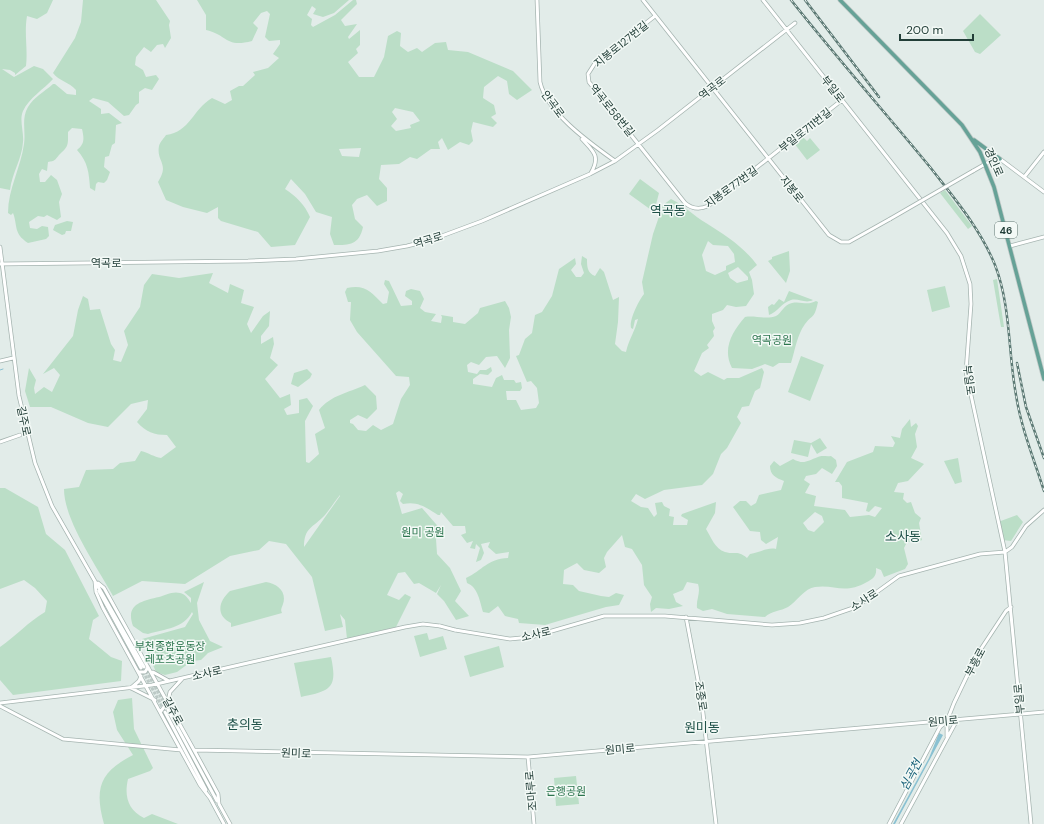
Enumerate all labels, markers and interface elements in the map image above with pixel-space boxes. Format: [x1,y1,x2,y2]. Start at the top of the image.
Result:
scale bar [900,16,973,42]
street label: 지봉로127번길 [591,18,651,70]
text: 200 m [906,22,943,38]
street label: 역곡로 [696,73,728,103]
street label: 부일로 [818,73,848,105]
street label: 역곡로58번길 [586,81,638,139]
street label: 안곡로 [538,88,568,120]
street label: 부일로711번길 [776,105,834,155]
street label: 경인로 [981,145,1007,179]
street label: 지봉로77번길 [702,163,760,211]
street label: 지봉로 [777,173,807,205]
district label: 역곡동 [650,202,686,219]
road number: 46 [995,222,1017,238]
street label: 역곡로 [411,229,445,251]
street label: 역곡로 [91,256,121,270]
park label: 역곡공원 [752,333,792,347]
street label: 부일로 [960,364,978,396]
street label: 길주로 [14,405,34,437]
park label: 원미 공원 [401,525,445,539]
district label: 소사동 [885,528,921,545]
street label: 소사로 [847,586,881,614]
street label: 소사로 [520,624,552,644]
park label: 부천종합운동장 레포츠공원 [135,639,205,666]
street label: 부흥로 [962,645,988,679]
street label: 소사로 [191,663,223,683]
street label: 조종로 [692,680,710,712]
street label: 부일로 [1011,683,1027,715]
street label: 길주로 [160,694,186,728]
street label: 원미로 [927,713,959,729]
district label: 춘의동 [227,716,263,733]
district label: 원미동 [684,719,720,736]
street label: 원미로 [604,741,636,757]
street label: 원미로 [281,745,311,761]
water label: 심곡천 [896,755,927,793]
street label: 조마루로 [522,770,540,812]
park label: 은행공원 [546,784,586,798]

